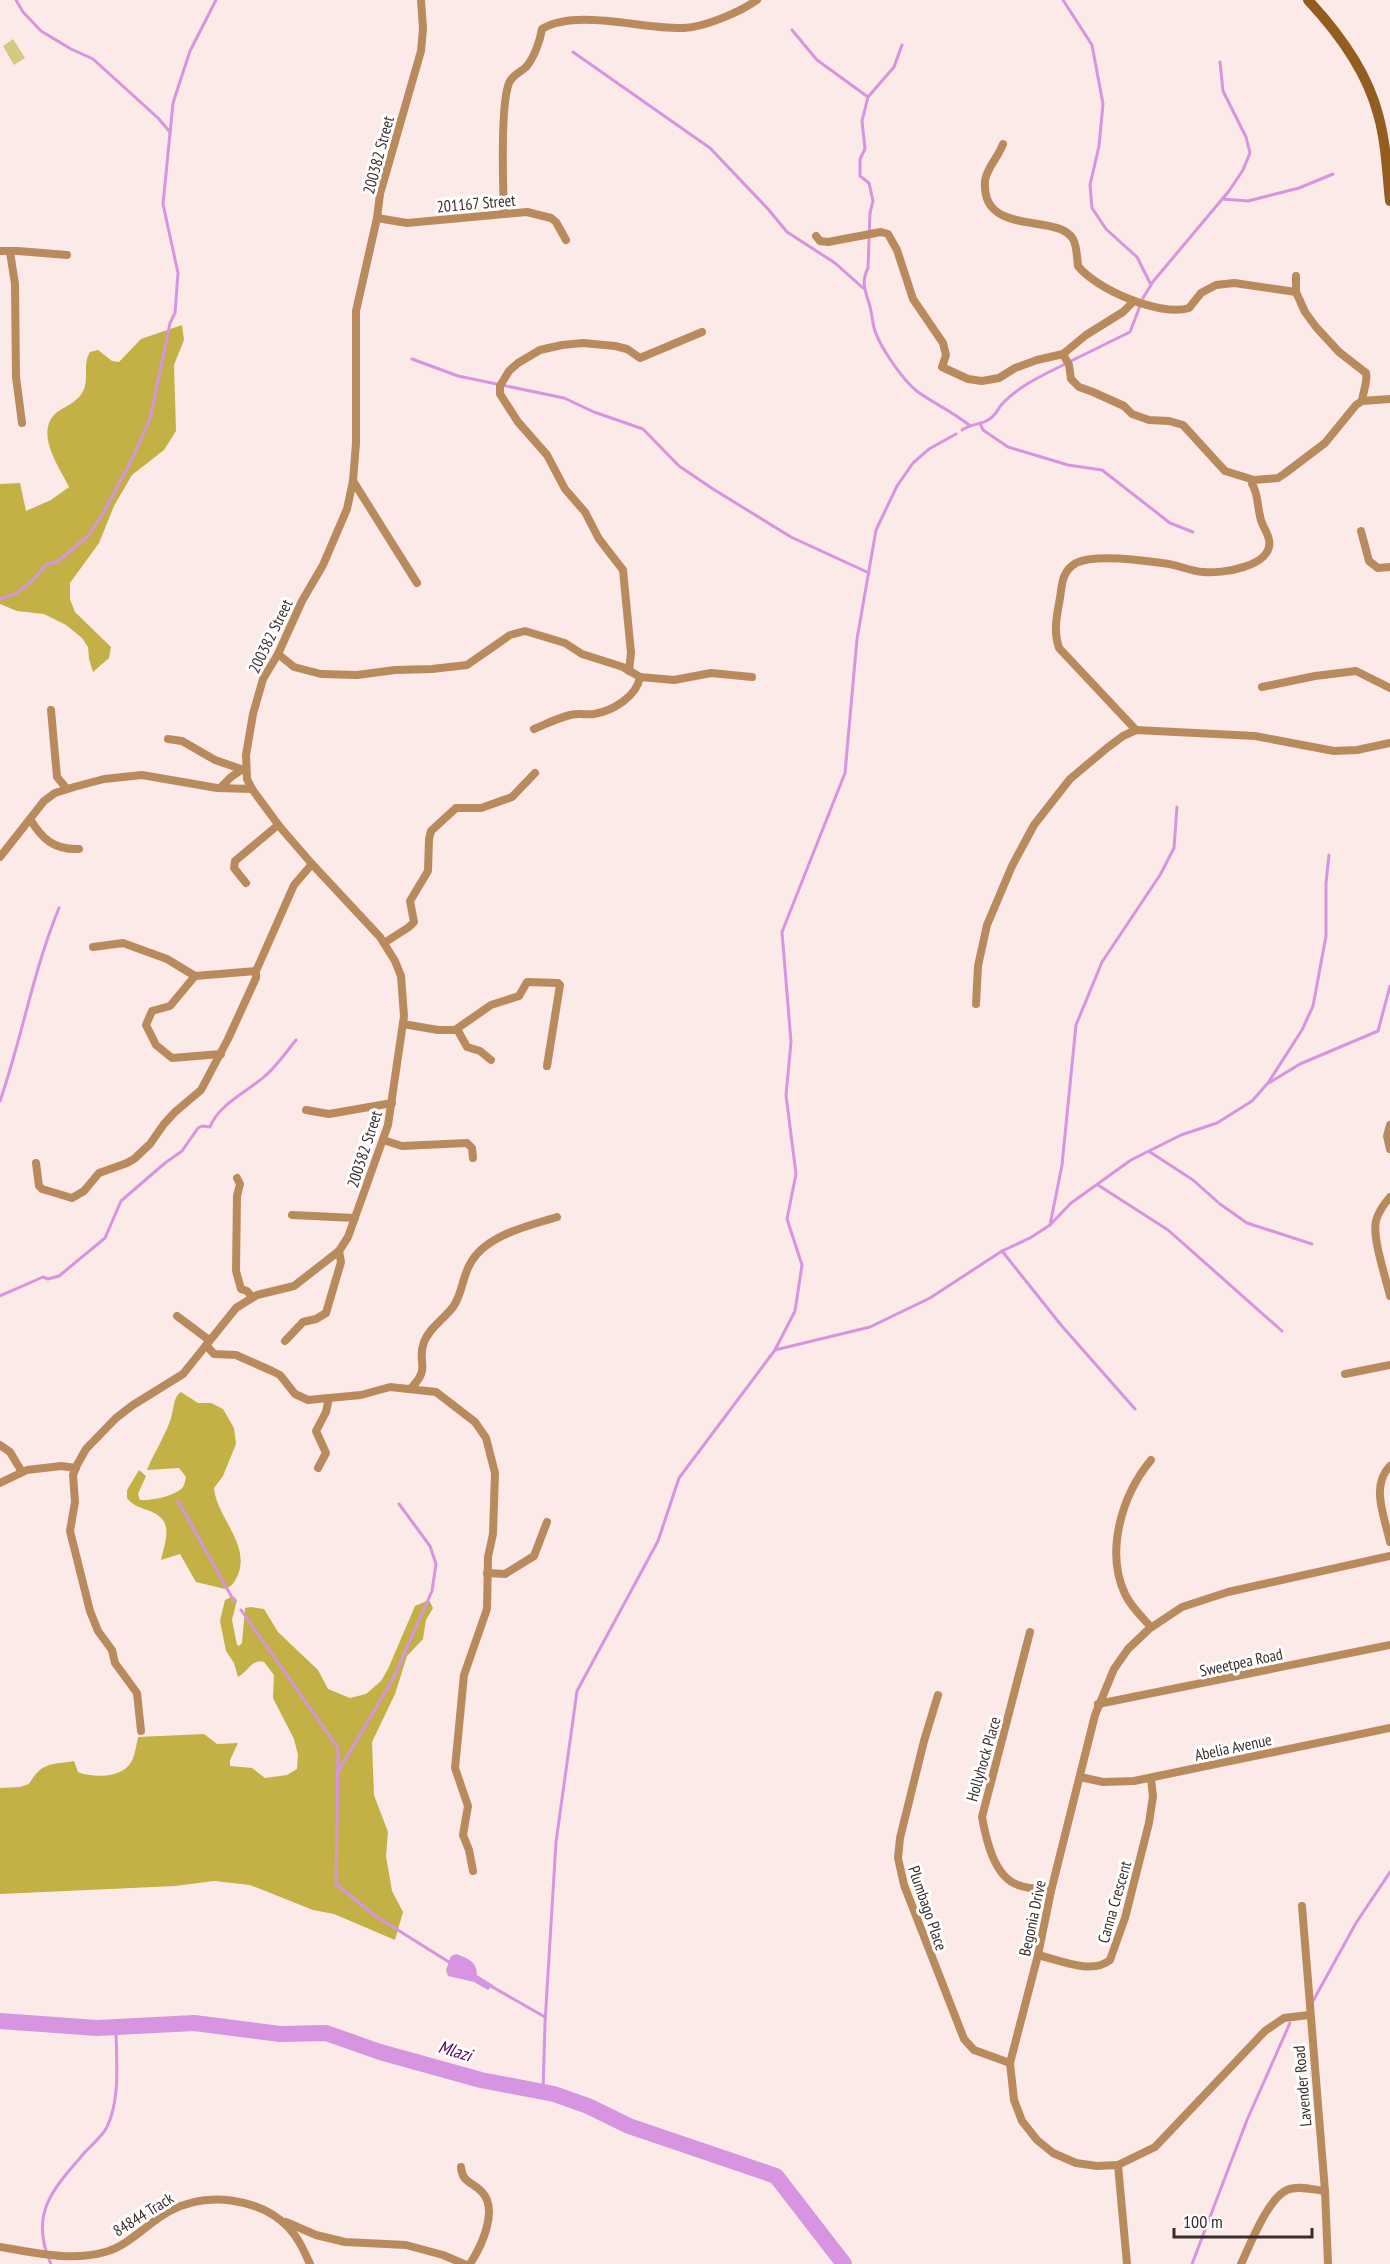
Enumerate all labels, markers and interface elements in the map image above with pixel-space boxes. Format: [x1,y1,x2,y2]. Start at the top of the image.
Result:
street label: 200382 Street [358,113,398,196]
street label: 201167 Street [436,190,517,216]
street label: 200382 Street [244,595,297,676]
street label: 200382 Street [342,1107,386,1190]
street label: Sweetpea Road [1198,1643,1284,1681]
street label: Hollyhock Place [961,1714,1005,1804]
street label: Abelia Avenue [1193,1729,1273,1765]
street label: Canna Crescent [1093,1858,1135,1945]
street label: Plumbago Place [904,1863,952,1953]
street label: Begonia Drive [1014,1878,1050,1958]
water label: Mlazi [436,2035,476,2067]
street label: Lavender Road [1288,2045,1316,2127]
street label: 84844 Track [109,2187,178,2240]
scale bar [1174,2201,1312,2239]
text: 100 m [1183,2210,1223,2233]

